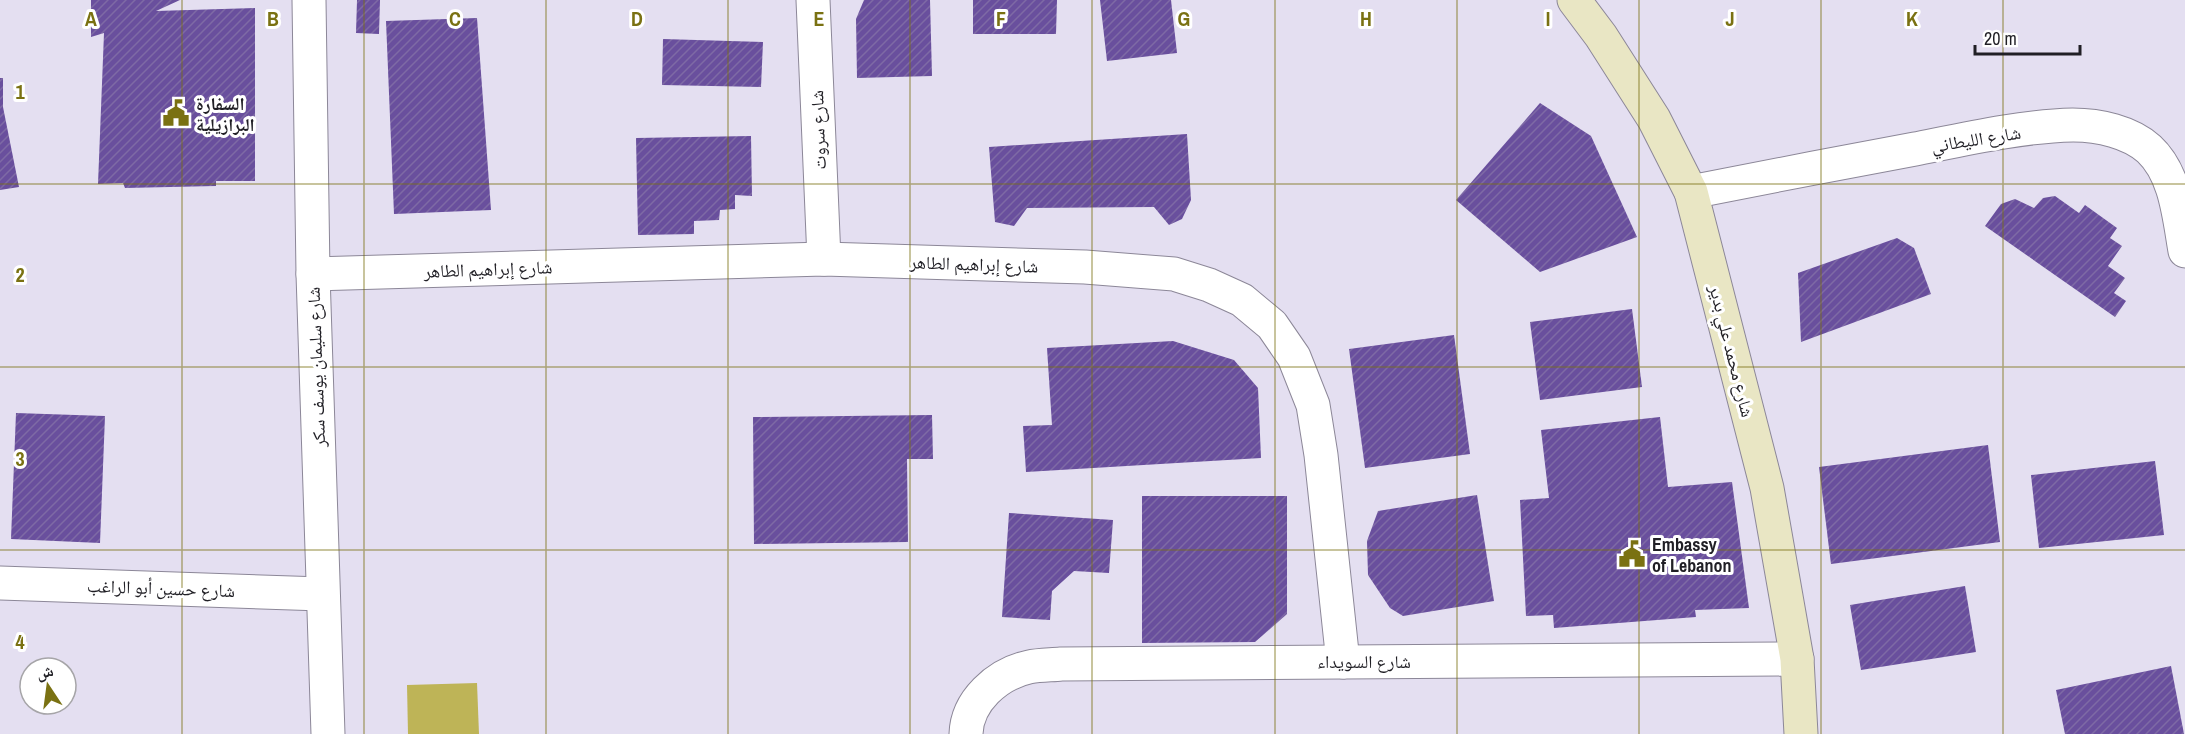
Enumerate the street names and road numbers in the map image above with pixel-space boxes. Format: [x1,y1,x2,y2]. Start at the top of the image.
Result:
street label: شارع سروت [804,90,832,170]
street label: شارع الليطاني [1929,120,2023,161]
street label: شارع إبراهيم الطاهر [908,249,1039,279]
street label: شارع إبراهيم الطاهر [422,254,553,284]
street label: شارع محمد علي بدير [1701,281,1761,420]
street label: شارع سليمان يوسف سكر [301,286,331,449]
street label: شارع حسين أبو الراغب [87,573,235,603]
street label: شارع السويداء [1317,649,1411,674]

